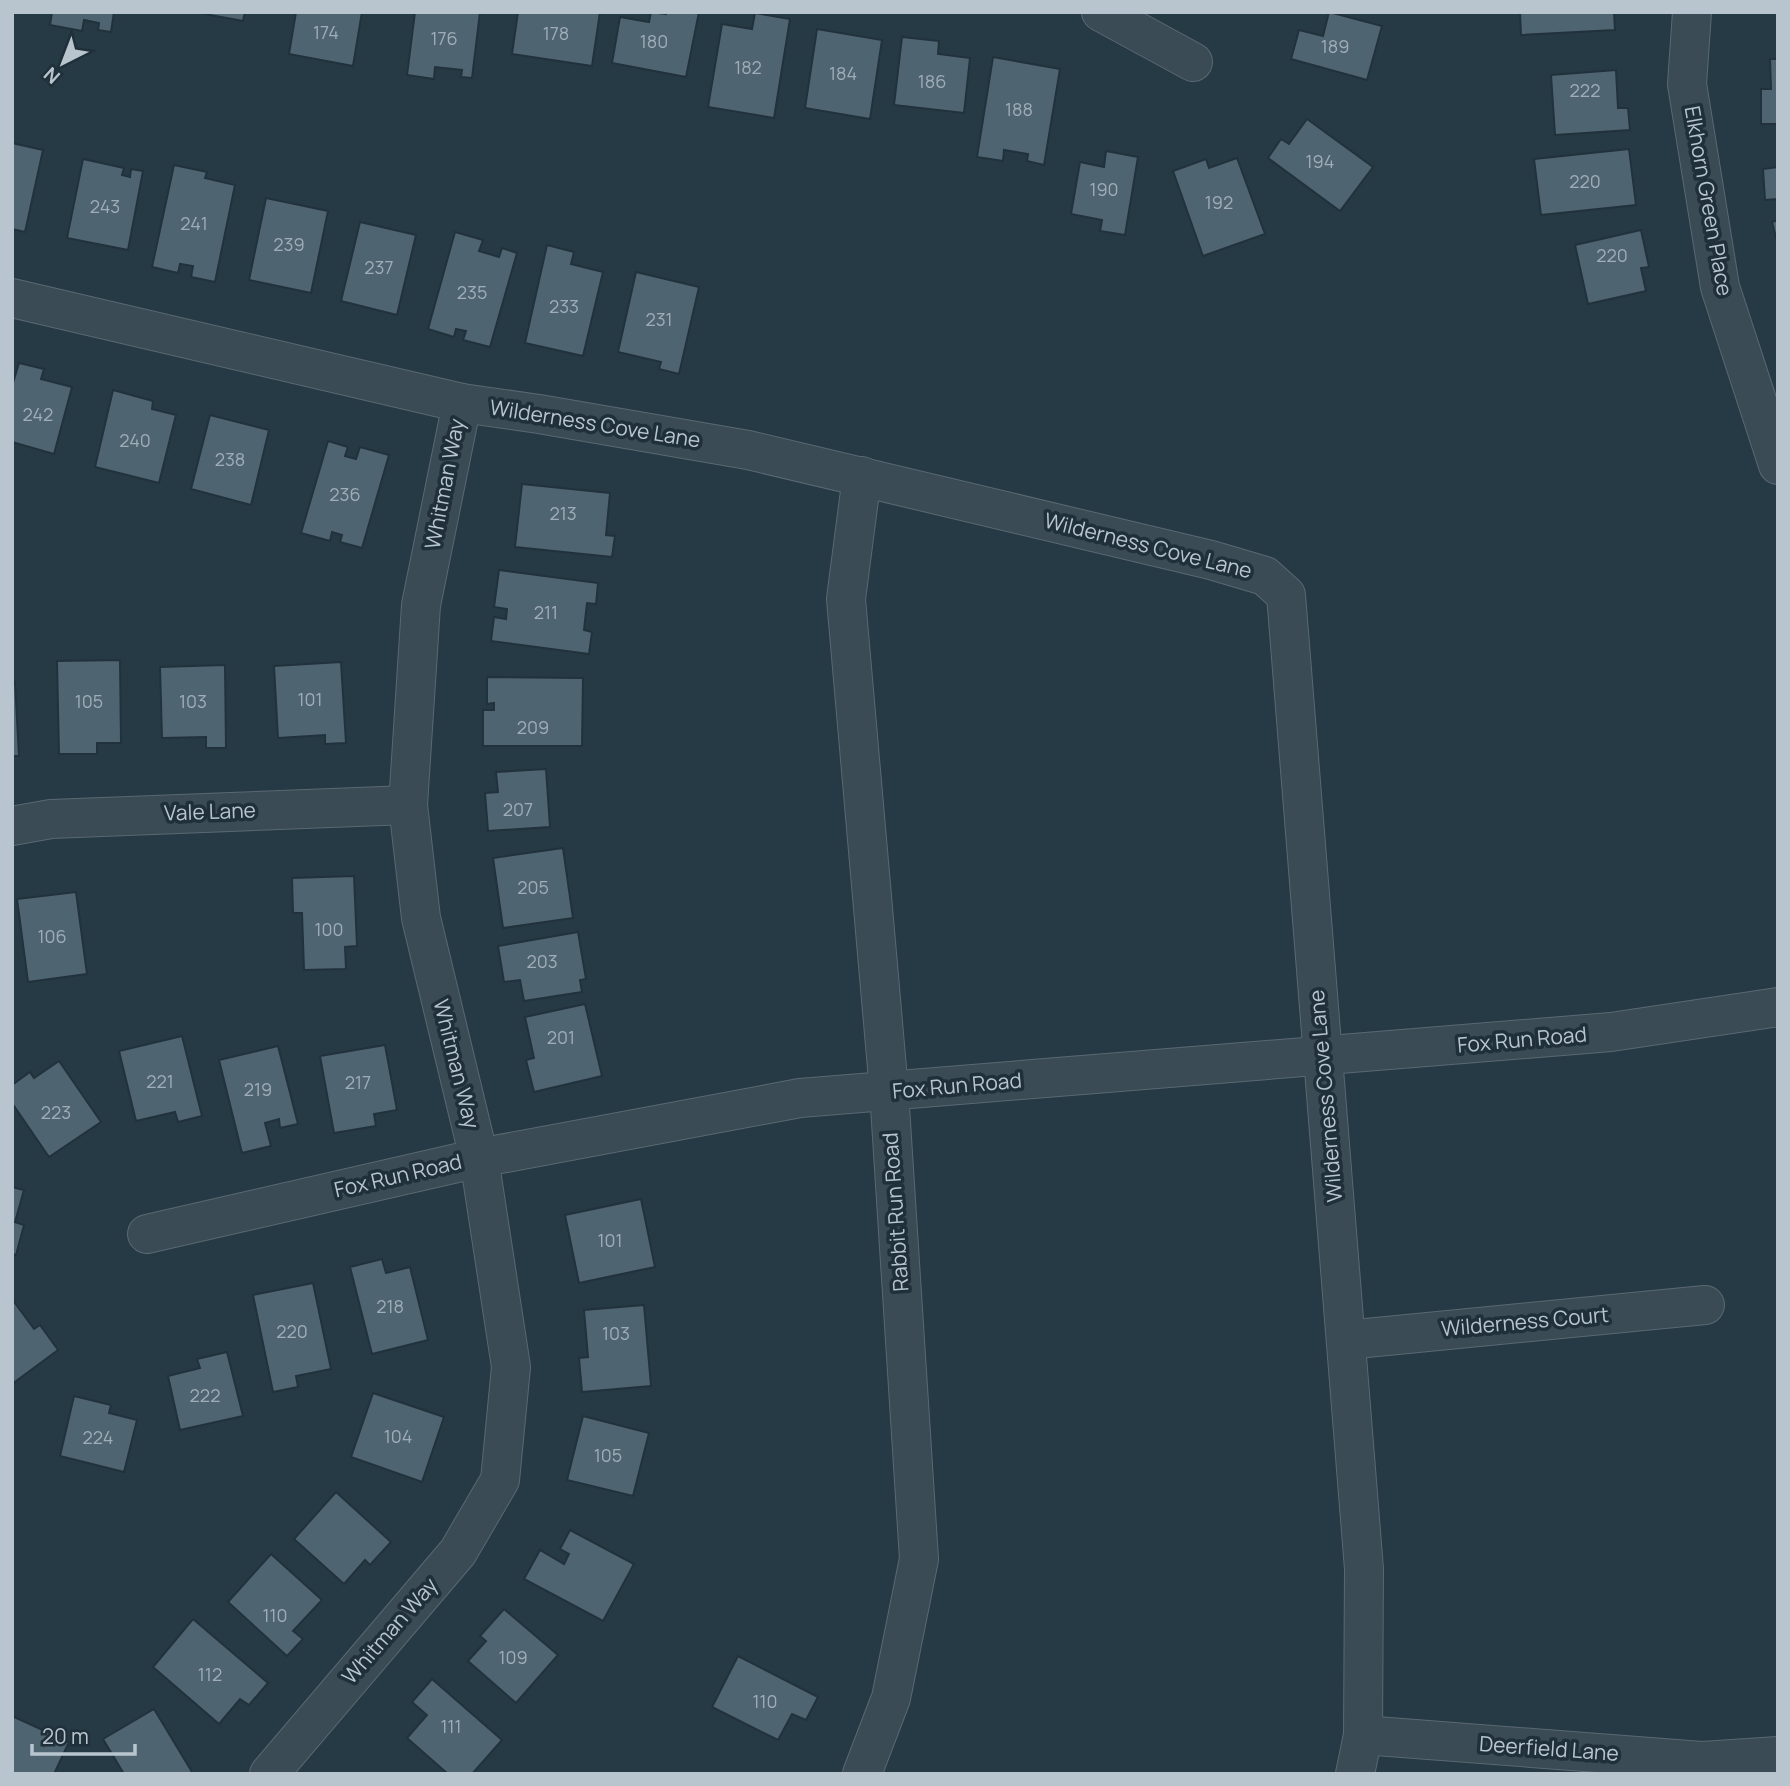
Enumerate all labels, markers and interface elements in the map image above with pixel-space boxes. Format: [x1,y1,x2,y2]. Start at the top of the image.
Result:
house number: 174 [313,20,339,44]
house number: 178 [543,21,569,45]
house number: 176 [430,26,458,50]
north arrow [28,28,98,98]
house number: 180 [640,29,668,53]
house number: 189 [1321,34,1349,58]
house number: 182 [734,55,762,79]
text: N [38,61,65,90]
house number: 184 [829,61,857,85]
house number: 186 [918,69,946,93]
house number: 222 [1570,78,1600,102]
house number: 188 [1005,97,1033,121]
street label: Elkhorn Green Place [1678,104,1739,298]
house number: 194 [1306,149,1334,173]
house number: 220 [1569,169,1601,193]
house number: 190 [1089,177,1119,201]
house number: 192 [1205,190,1233,214]
house number: 243 [90,194,120,218]
house number: 241 [180,211,208,235]
house number: 239 [273,232,305,256]
house number: 220 [1596,243,1628,267]
house number: 237 [364,255,394,279]
house number: 235 [457,280,487,304]
house number: 233 [549,294,579,318]
house number: 231 [645,307,673,331]
street label: Wilderness Cove Lane [488,393,703,454]
house number: 242 [23,402,53,426]
street label: Whitman Way [418,416,470,551]
house number: 240 [119,428,151,452]
house number: 238 [215,447,245,471]
house number: 236 [329,482,361,506]
house number: 213 [549,501,577,525]
street label: Wilderness Cove Lane [1041,506,1255,584]
house number: 211 [534,600,558,624]
house number: 101 [297,687,323,711]
house number: 105 [75,689,103,713]
house number: 103 [179,689,207,713]
house number: 209 [517,715,549,739]
street label: Vale Lane [164,795,256,827]
house number: 207 [503,797,533,821]
house number: 205 [517,875,549,899]
house number: 100 [315,917,343,941]
house number: 106 [37,924,67,948]
house number: 203 [526,949,558,973]
street label: Wilderness Cove Lane [1302,989,1348,1203]
street label: Whitman Way [427,996,487,1131]
street label: Fox Run Road [1456,1019,1588,1059]
house number: 201 [547,1025,575,1049]
street label: Fox Run Road [891,1065,1023,1105]
house number: 221 [146,1069,174,1093]
house number: 217 [345,1070,371,1094]
house number: 219 [244,1077,272,1101]
house number: 223 [41,1100,71,1124]
street label: Rabbit Run Road [875,1132,915,1293]
street label: Fox Run Road [331,1147,464,1203]
house number: 101 [597,1228,623,1252]
house number: 218 [376,1294,404,1318]
street label: Wilderness Court [1440,1300,1610,1342]
house number: 220 [276,1319,308,1343]
house number: 103 [602,1321,630,1345]
house number: 222 [190,1383,220,1407]
house number: 104 [384,1424,412,1448]
house number: 224 [83,1425,113,1449]
house number: 105 [594,1443,622,1467]
street label: Whitman Way [335,1571,443,1689]
house number: 110 [262,1603,288,1627]
house number: 109 [498,1645,528,1669]
house number: 112 [198,1662,222,1686]
house number: 110 [752,1689,778,1713]
scale bar [32,1712,135,1756]
house number: 111 [440,1714,462,1738]
text: 20 m [42,1722,89,1750]
street label: Deerfield Lane [1478,1729,1620,1767]

